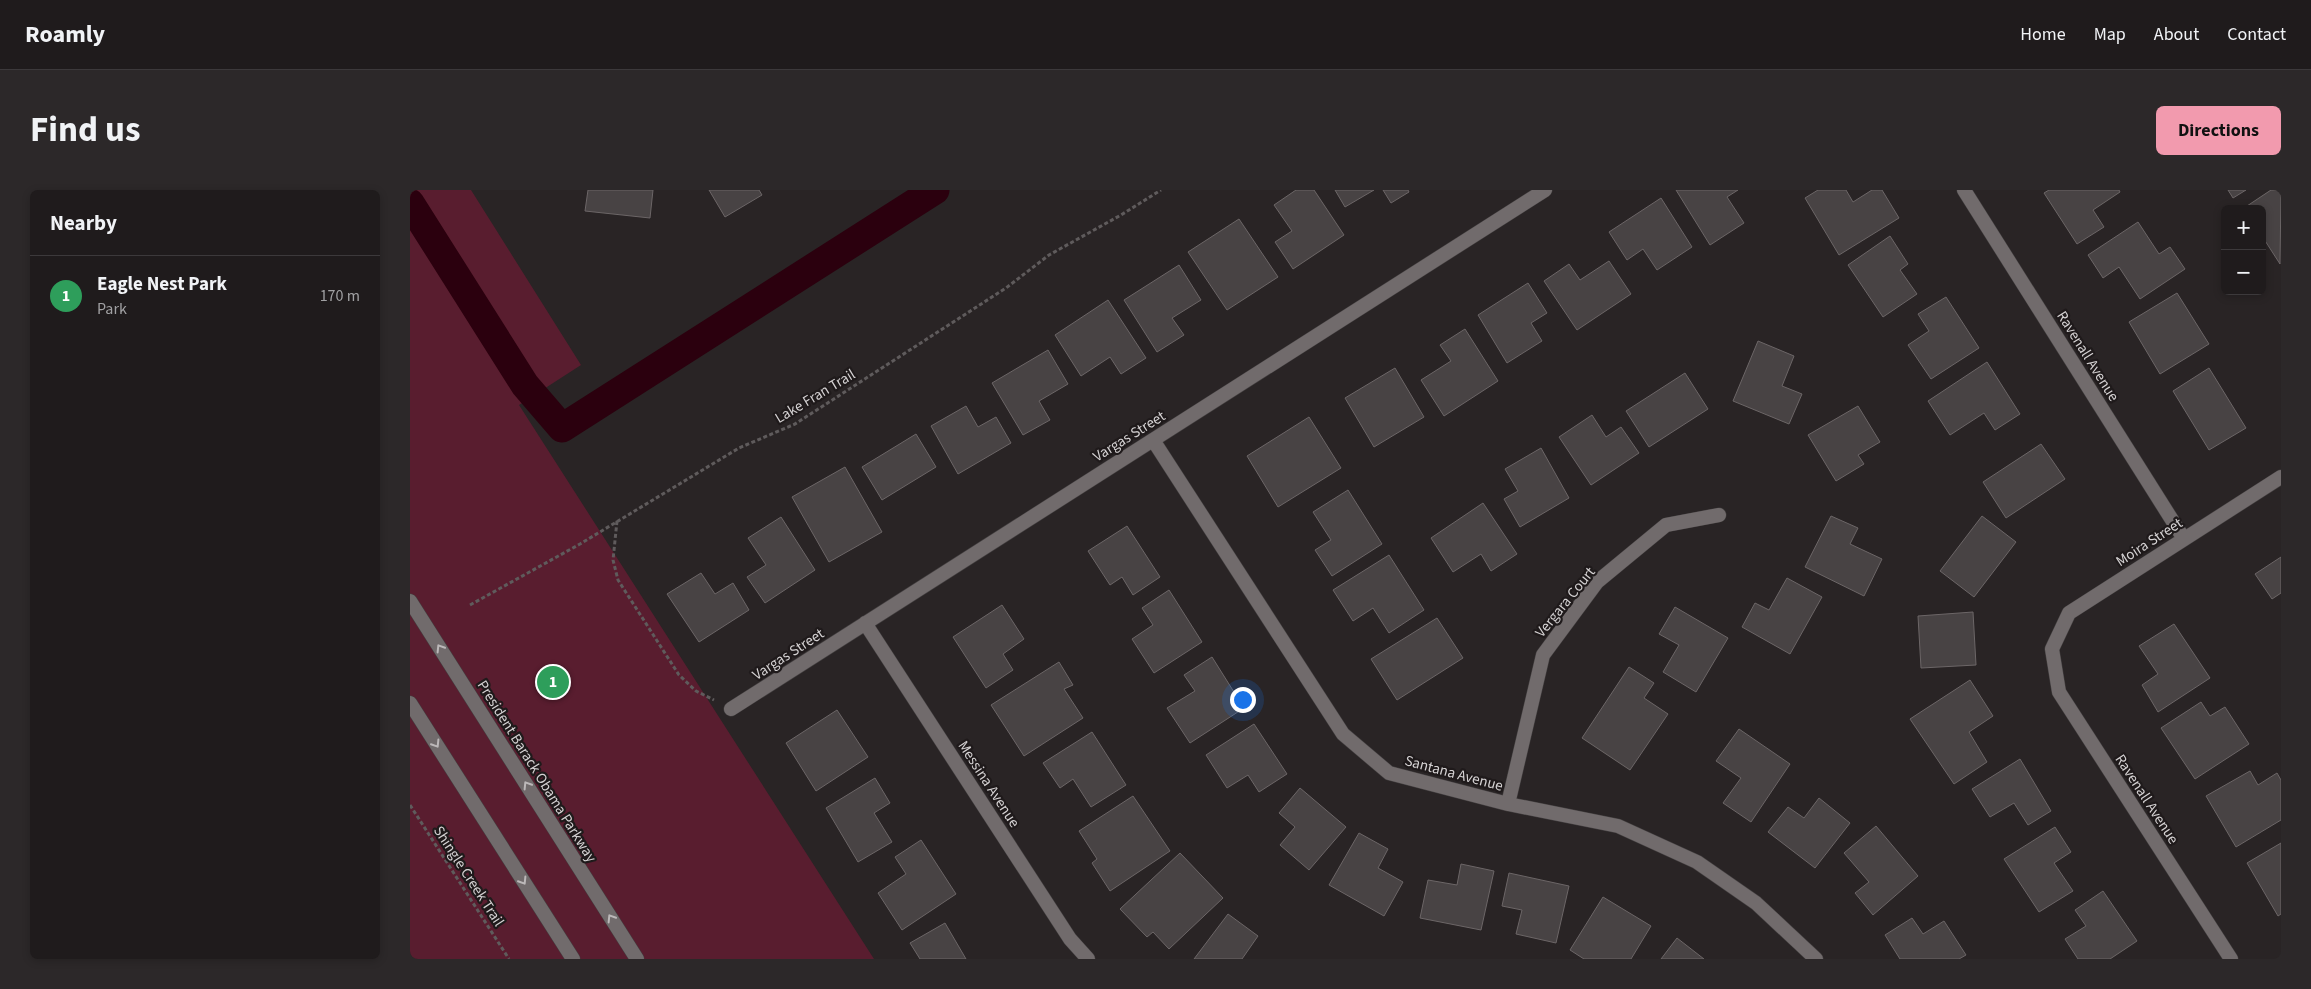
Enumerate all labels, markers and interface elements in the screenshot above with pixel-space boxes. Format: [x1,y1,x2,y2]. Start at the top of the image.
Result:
text: Roamly [25,17,105,52]
text: Home [2020,22,2066,47]
text: Map [2094,22,2126,47]
text: About [2154,22,2199,47]
text: Contact [2227,22,2286,47]
text: Find us [30,105,140,155]
button: Directions [2156,106,2281,155]
map controls [2221,205,2266,295]
button: + [2221,205,2266,250]
text: Nearby [50,208,117,238]
button: − [2221,250,2266,295]
text: Eagle Nest Park [97,271,227,298]
text: 1 [62,285,70,307]
text: 170 m [320,285,360,307]
text: Park [97,298,127,320]
street label: Ravenall Avenue [2051,307,2124,406]
street label: Lake Fran Trail [771,364,860,429]
street label: Vargas Street [1089,406,1169,467]
street label: Moira Street [2112,513,2187,572]
street label: Vergara Court [1530,563,1600,642]
street label: Vargas Street [748,623,828,685]
one-way arrow [437,644,446,654]
pin: 1 [537,663,569,701]
street label: President Barack Obama Parkway [472,676,601,866]
your location [1230,687,1256,713]
street label: Messina Avenue [953,737,1025,832]
one-way arrow [430,738,439,748]
street label: Santana Avenue [1402,750,1505,797]
street label: Ravenall Avenue [2110,750,2183,848]
one-way arrow [524,782,533,791]
street label: Shingle Creek Trail [428,822,509,931]
one-way arrow [517,876,527,885]
one-way arrow [608,914,618,923]

